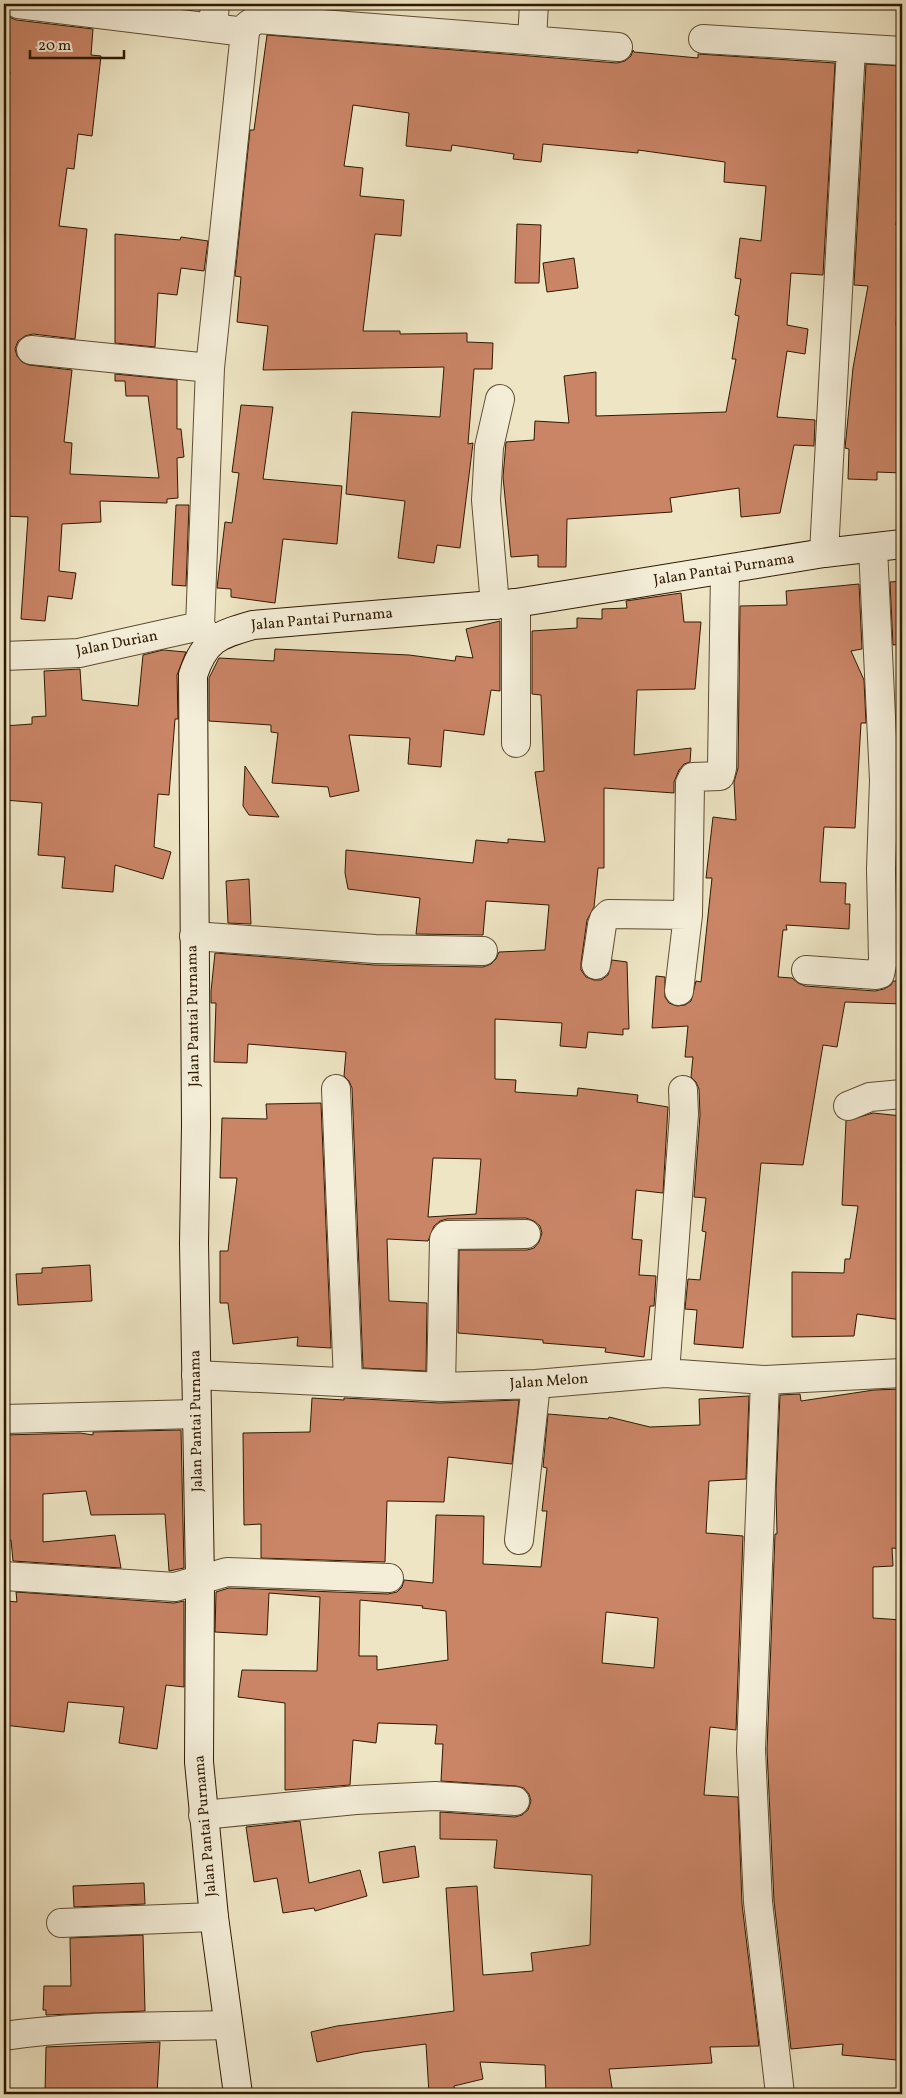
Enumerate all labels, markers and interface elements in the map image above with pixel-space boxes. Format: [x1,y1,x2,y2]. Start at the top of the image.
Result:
scale bar [30,28,124,60]
text: 20 m [38,36,71,57]
street label: Jalan Pantai Purnama [652,548,796,592]
street label: Jalan Pantai Purnama [250,603,394,637]
street label: Jalan Durian [74,626,160,662]
street label: Jalan Pantai Purnama [182,945,206,1087]
street label: Jalan Pantai Purnama [185,1350,209,1492]
street label: Jalan Melon [509,1369,589,1395]
street label: Jalan Pantai Purnama [189,1754,223,1898]

